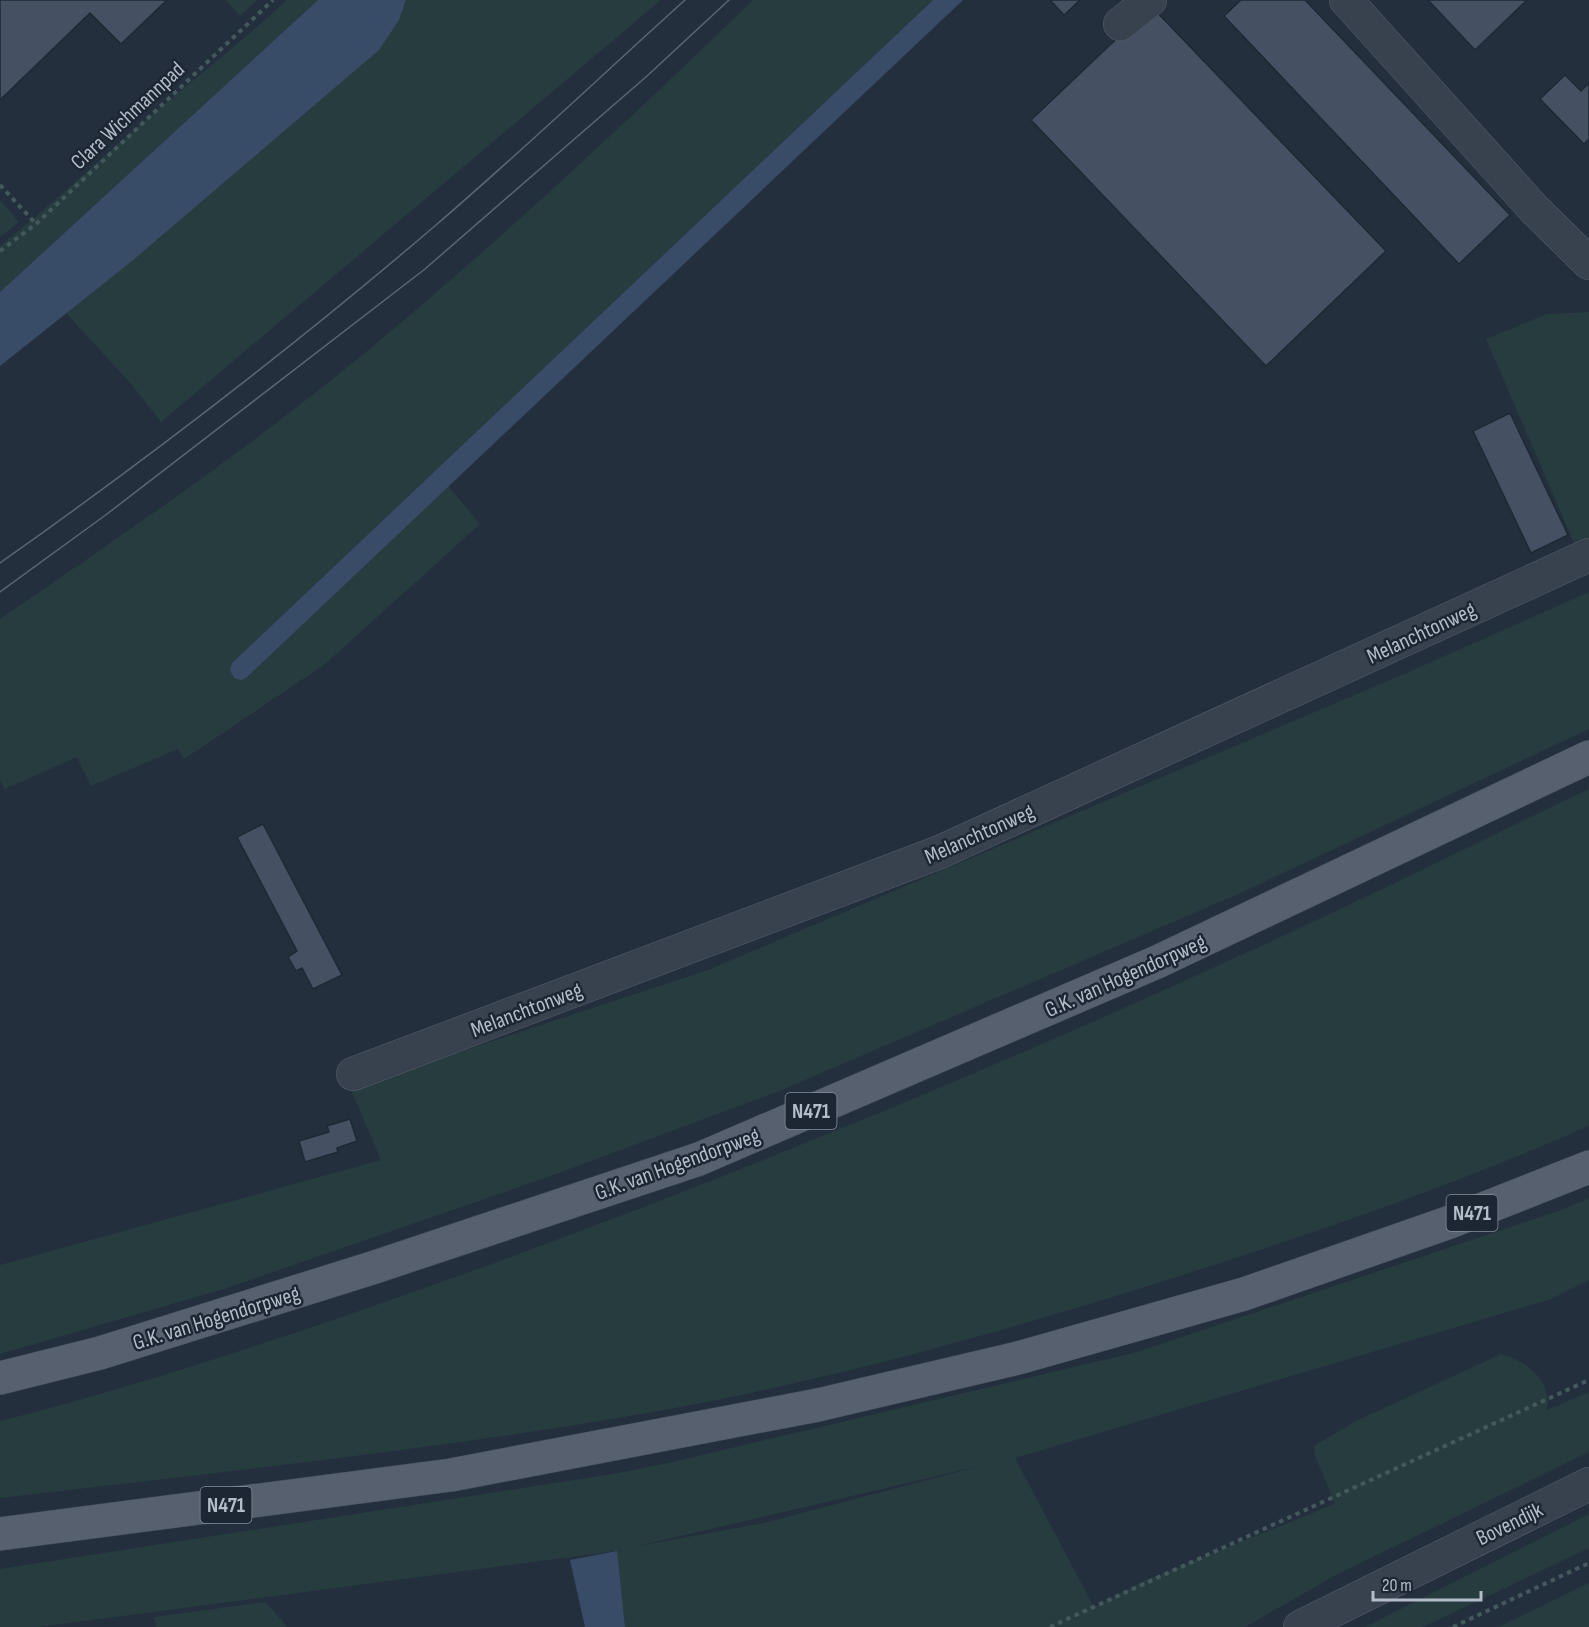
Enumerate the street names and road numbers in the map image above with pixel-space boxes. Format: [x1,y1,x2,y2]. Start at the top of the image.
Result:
street label: Clara Wichmannpad [65,56,191,176]
street label: Melanchtonweg [1363,596,1481,670]
street label: Melanchtonweg [921,798,1039,871]
street label: G.K. van Hogendorpweg [1041,929,1210,1024]
street label: Melanchtonweg [467,977,586,1044]
road number: N471 [786,1093,836,1129]
street label: G.K. van Hogendorpweg [591,1122,764,1207]
road number: N471 [1446,1195,1498,1231]
street label: G.K. van Hogendorpweg [130,1280,303,1357]
road number: N471 [200,1487,252,1523]
street label: Bovendijk [1472,1496,1548,1552]

